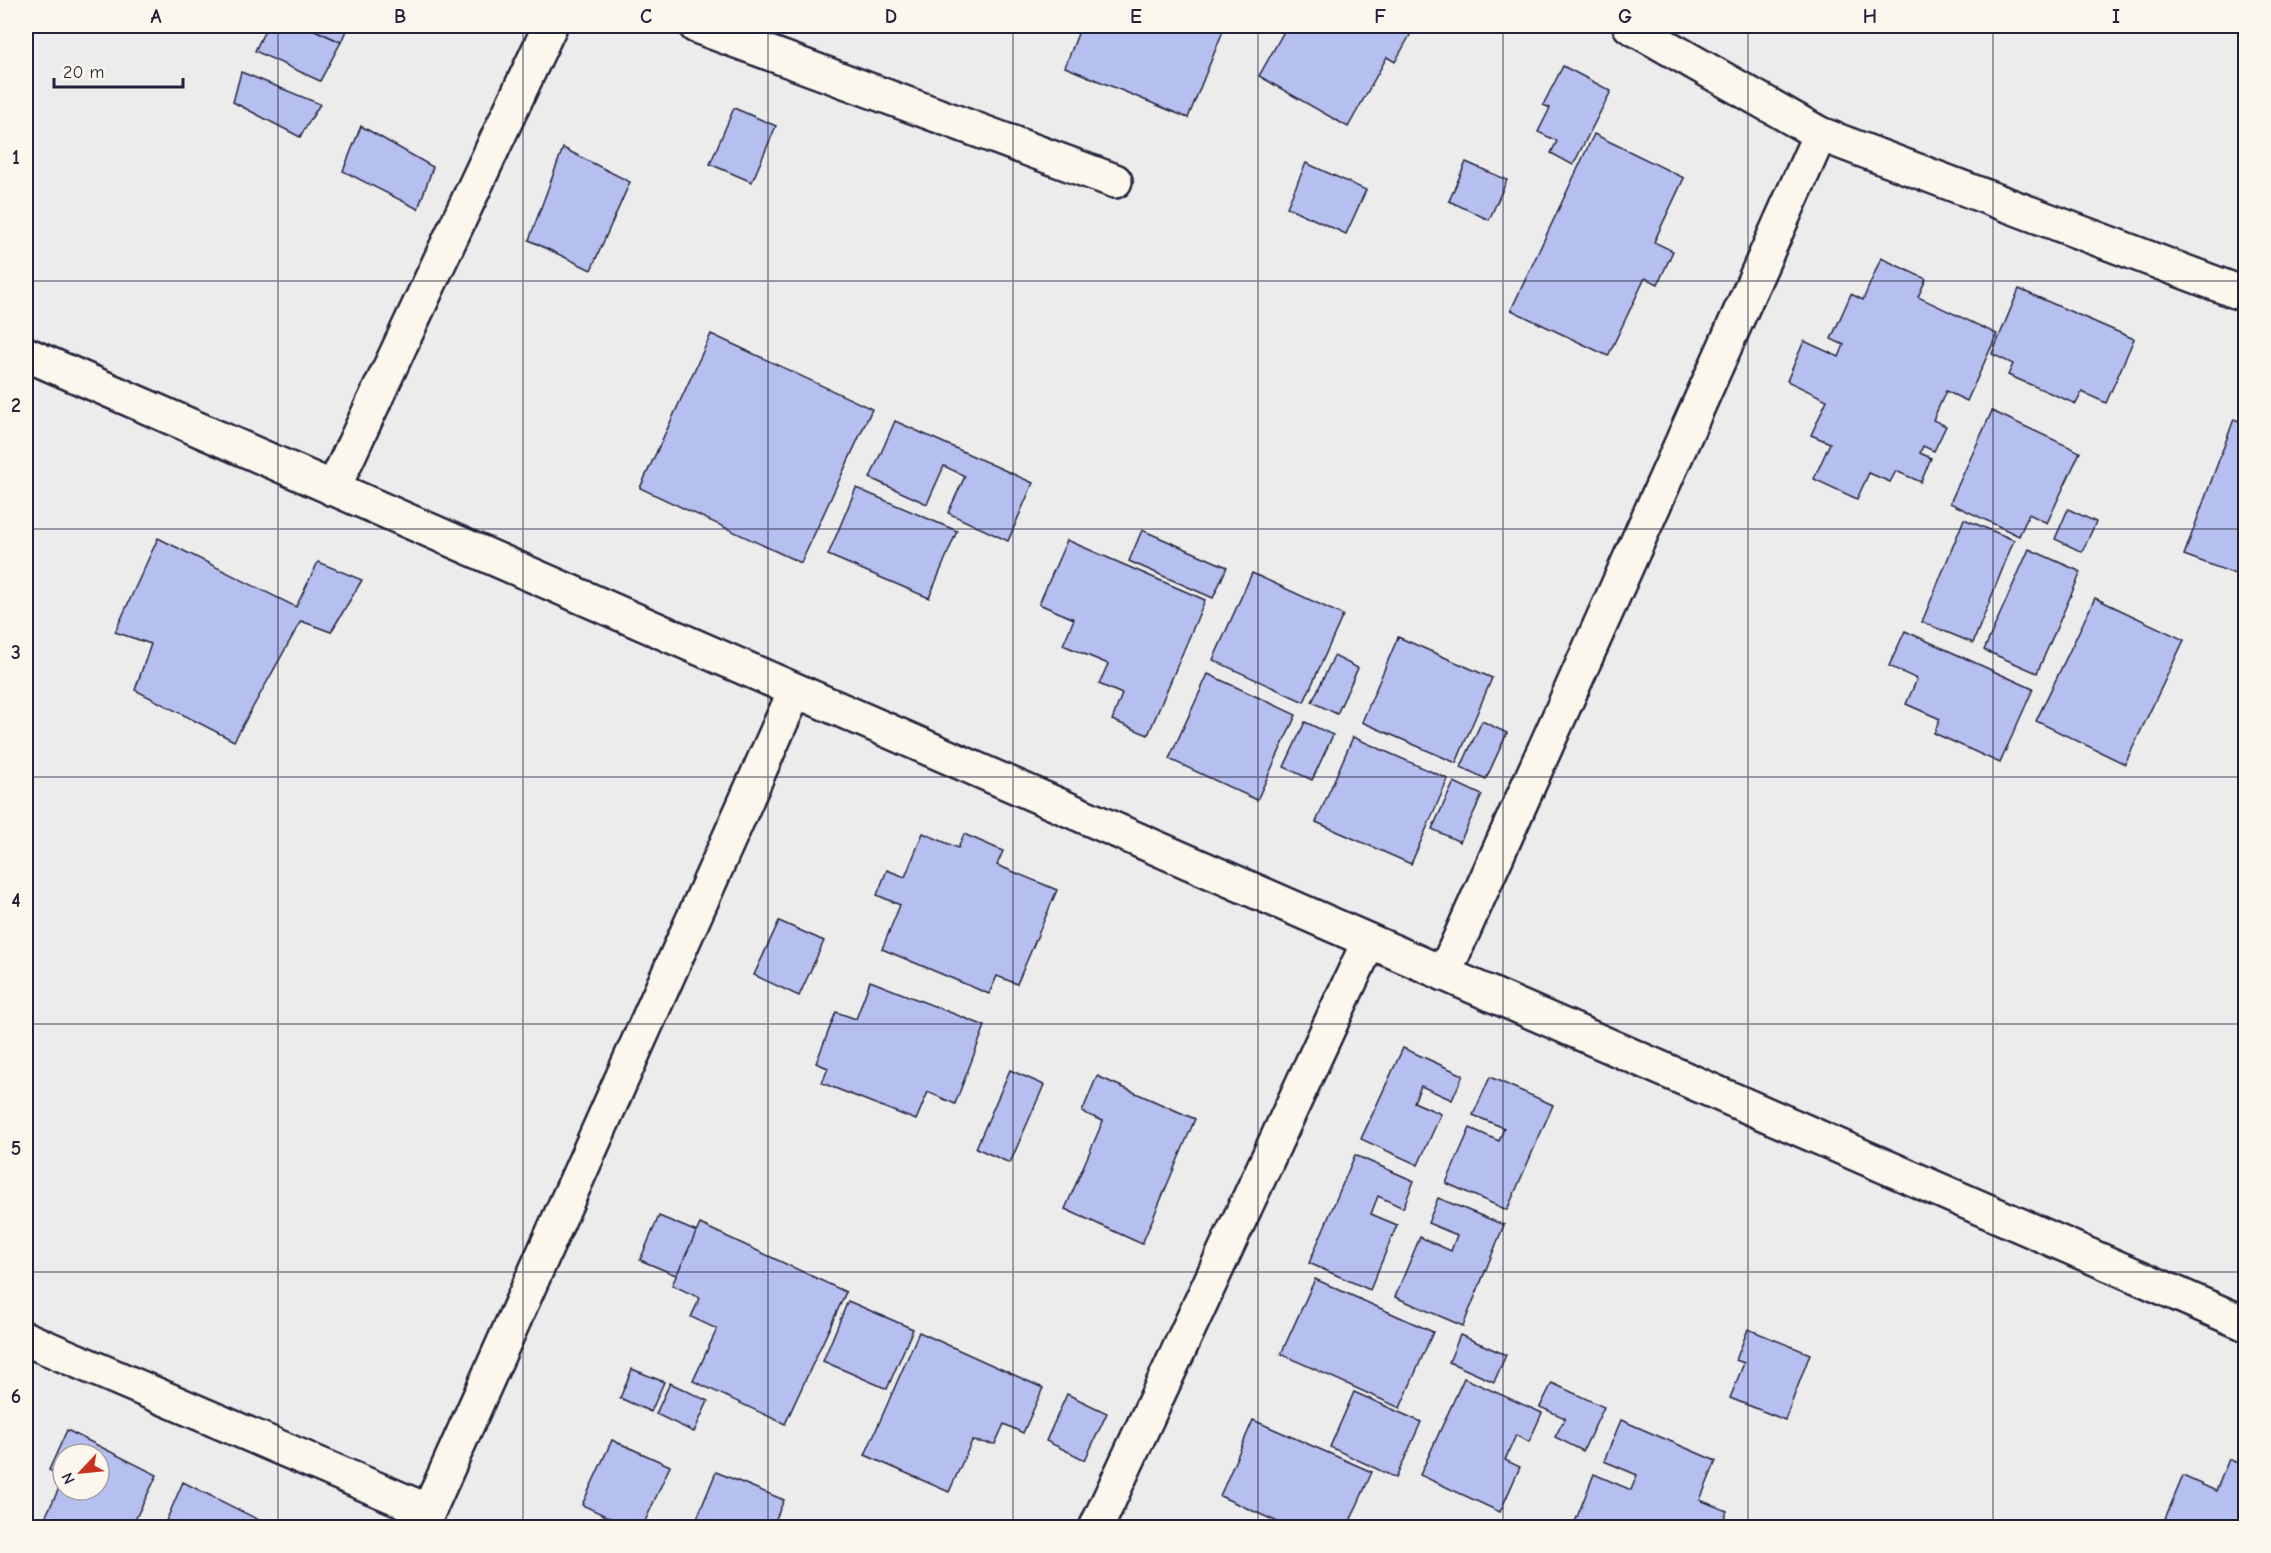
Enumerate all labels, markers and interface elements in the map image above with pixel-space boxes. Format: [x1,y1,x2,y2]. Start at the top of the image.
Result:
text: A [150,5,162,28]
text: B [394,5,406,28]
text: C [640,5,652,28]
text: D [885,5,897,28]
text: E [1130,5,1142,28]
text: F [1374,5,1386,28]
text: G [1618,5,1632,28]
text: H [1863,5,1877,28]
text: I [2112,5,2120,28]
scale bar [54,51,183,89]
text: 20 m [63,62,104,83]
text: 1 [12,146,20,169]
text: 2 [11,394,21,417]
text: 3 [11,641,21,664]
text: 4 [11,889,21,912]
text: 5 [11,1137,21,1160]
text: 6 [11,1385,21,1408]
north arrow [51,1442,111,1502]
text: N [58,1470,79,1487]

